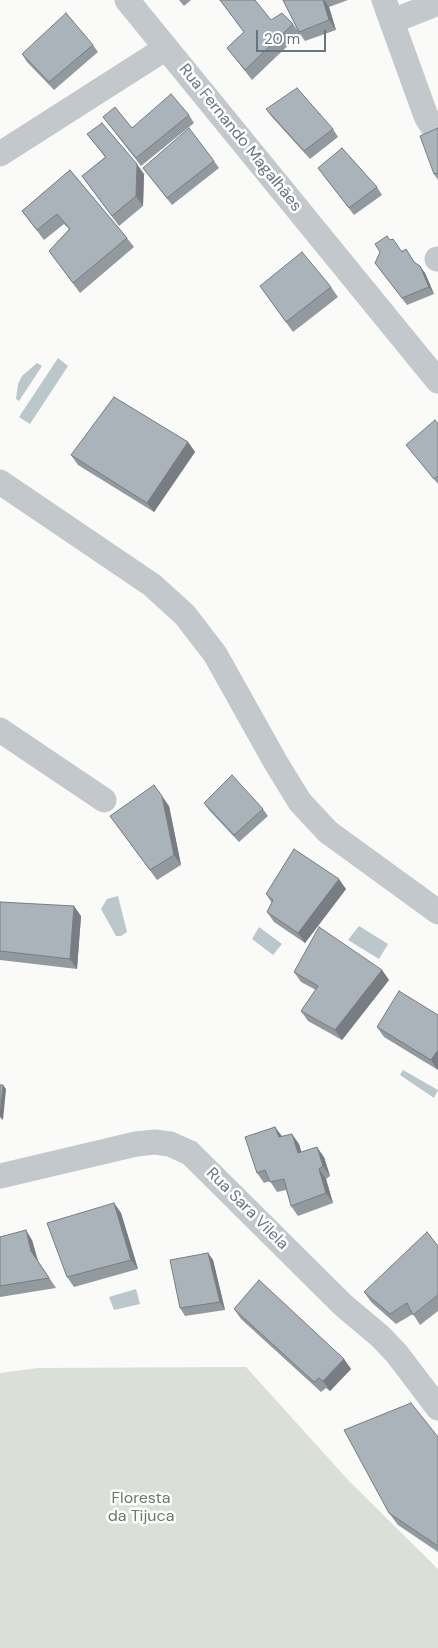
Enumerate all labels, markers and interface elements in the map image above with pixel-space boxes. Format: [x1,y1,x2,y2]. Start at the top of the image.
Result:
scale bar [258,20,328,52]
text: 20 m [264,29,300,49]
street label: Rua Fernando Magalhães [175,60,305,216]
street label: Rua Sara Vilela [202,1164,292,1254]
park label: Floresta da Tijuca [108,1489,174,1527]

